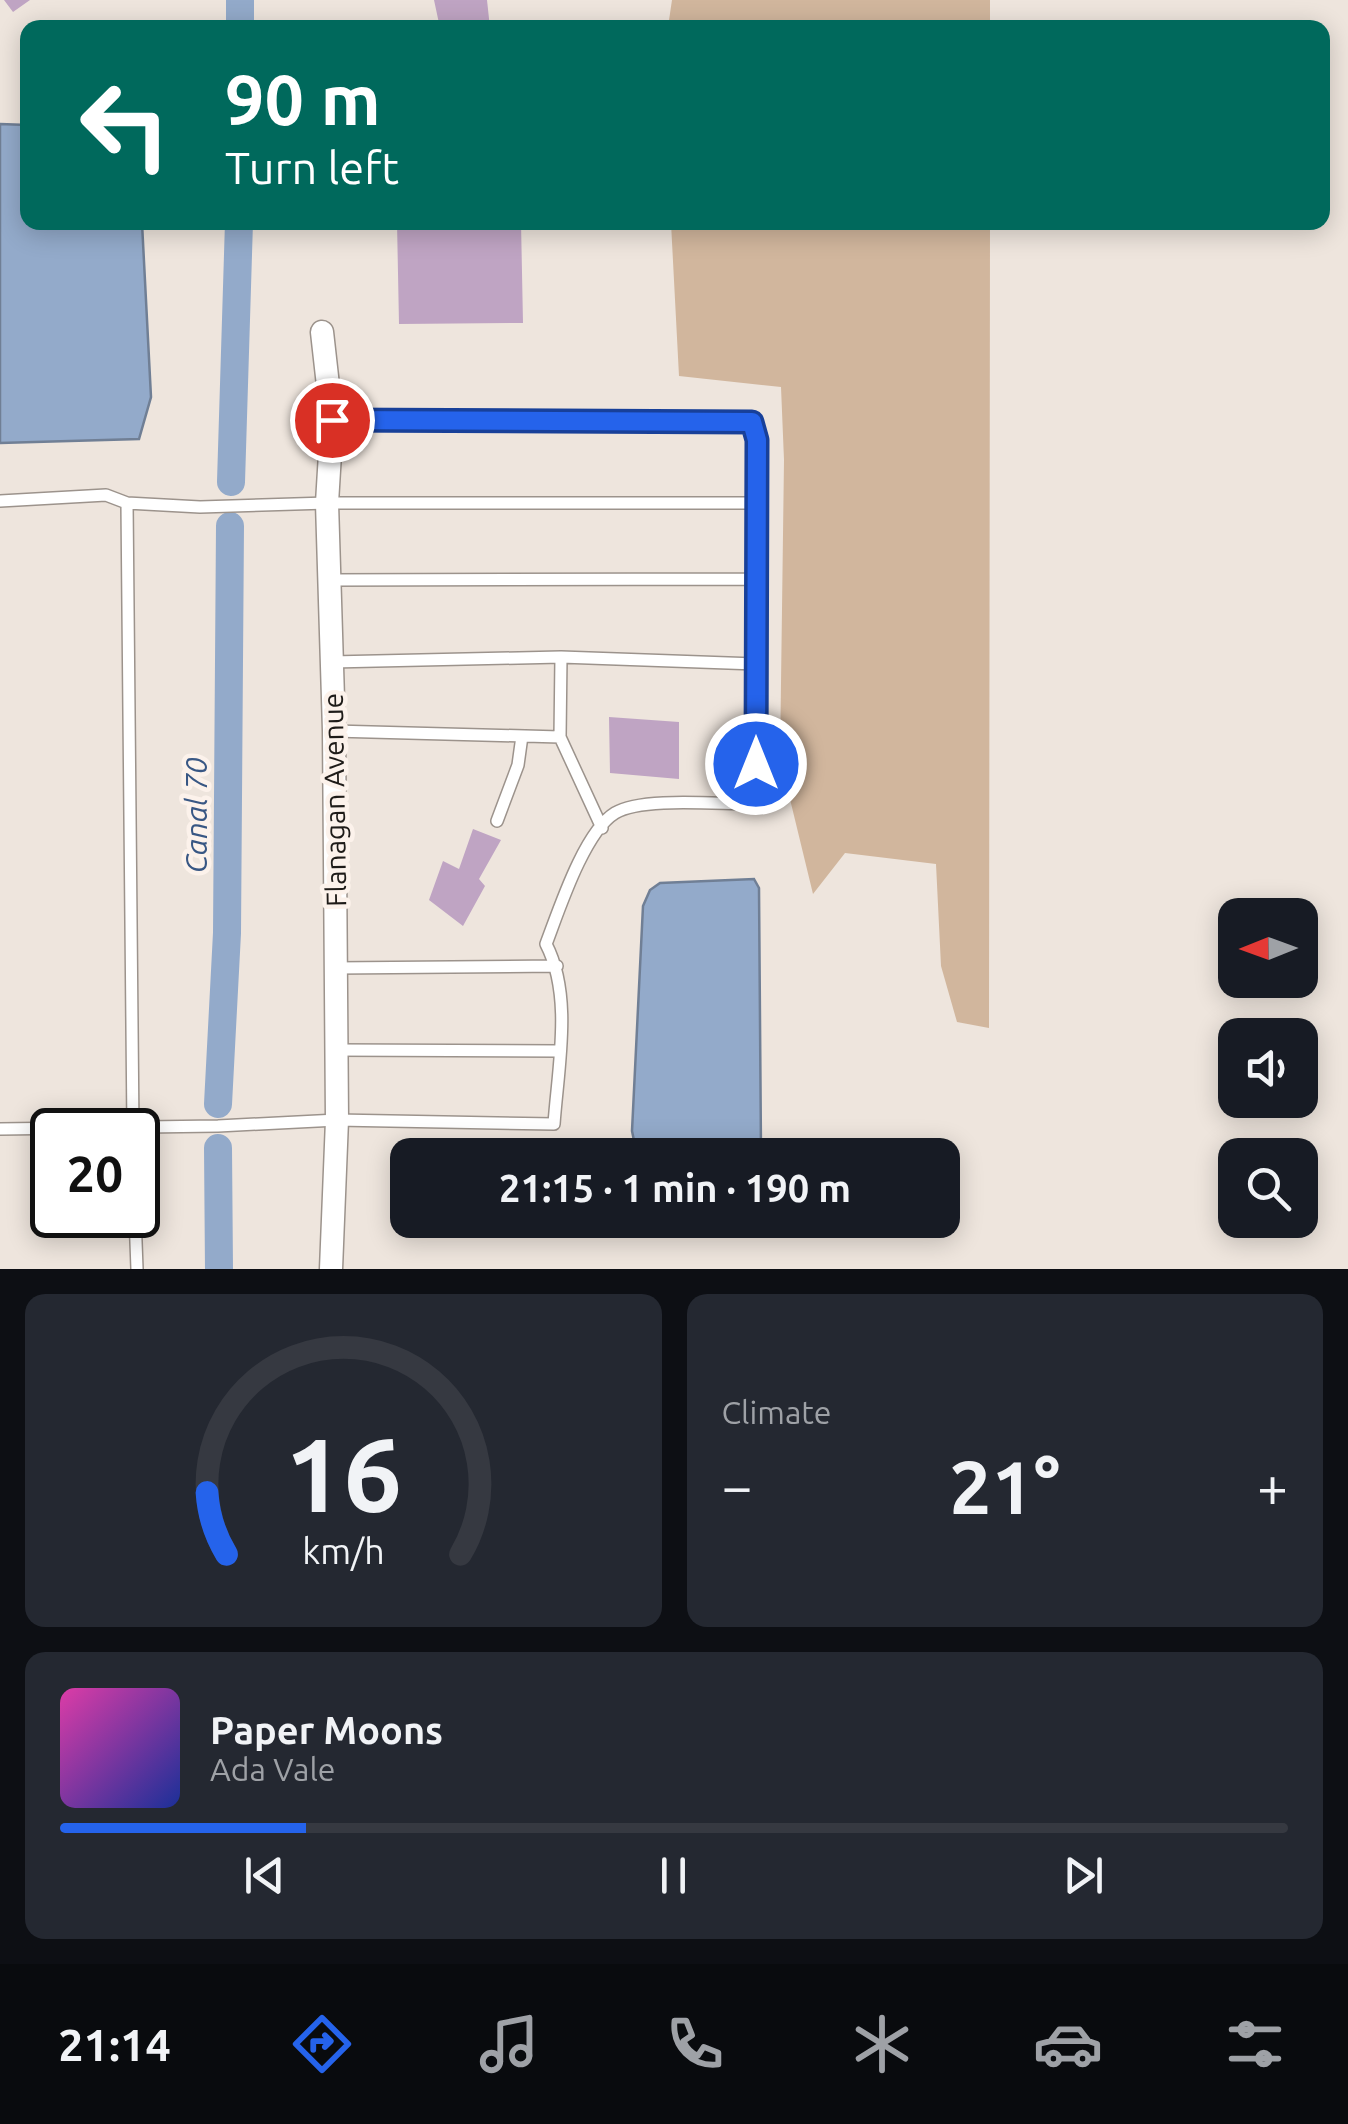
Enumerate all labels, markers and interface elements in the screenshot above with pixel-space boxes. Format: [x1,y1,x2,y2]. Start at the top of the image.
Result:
icon: left [60,60,190,190]
text: 90 m [225,60,381,138]
text: Turn left [225,142,399,193]
pin [290,378,375,463]
icon: arrive [305,393,360,448]
street label: Flanagan Avenue [317,693,351,907]
position arrow [704,712,808,816]
water label: Canal 70 [179,757,213,873]
north arrow [1218,898,1318,998]
map controls [1218,898,1318,1238]
button: sound [1218,1018,1318,1118]
speed limit sign: 20 [30,1108,160,1238]
button: search [1218,1138,1318,1238]
text: 21:15 · 1 min · 190 m [499,1167,851,1209]
text: Climate [722,1394,832,1430]
text: 16 [285,1415,402,1532]
text: 21° [949,1444,1060,1528]
text: − [722,1455,753,1516]
text: + [1257,1455,1288,1516]
text: km/h [302,1531,385,1571]
text: Paper Moons [210,1709,443,1751]
text: Ada Vale [210,1751,336,1787]
icon: previous [237,1848,292,1903]
icon: pause [646,1848,701,1903]
icon: next [1056,1848,1111,1903]
icon: directions [287,2009,357,2079]
icon: music [474,2009,544,2079]
icon: phone [660,2009,730,2079]
icon: climate [847,2009,917,2079]
icon: car [1033,2009,1103,2079]
icon: filters [1220,2009,1290,2079]
text: 21:14 [58,2019,171,2070]

